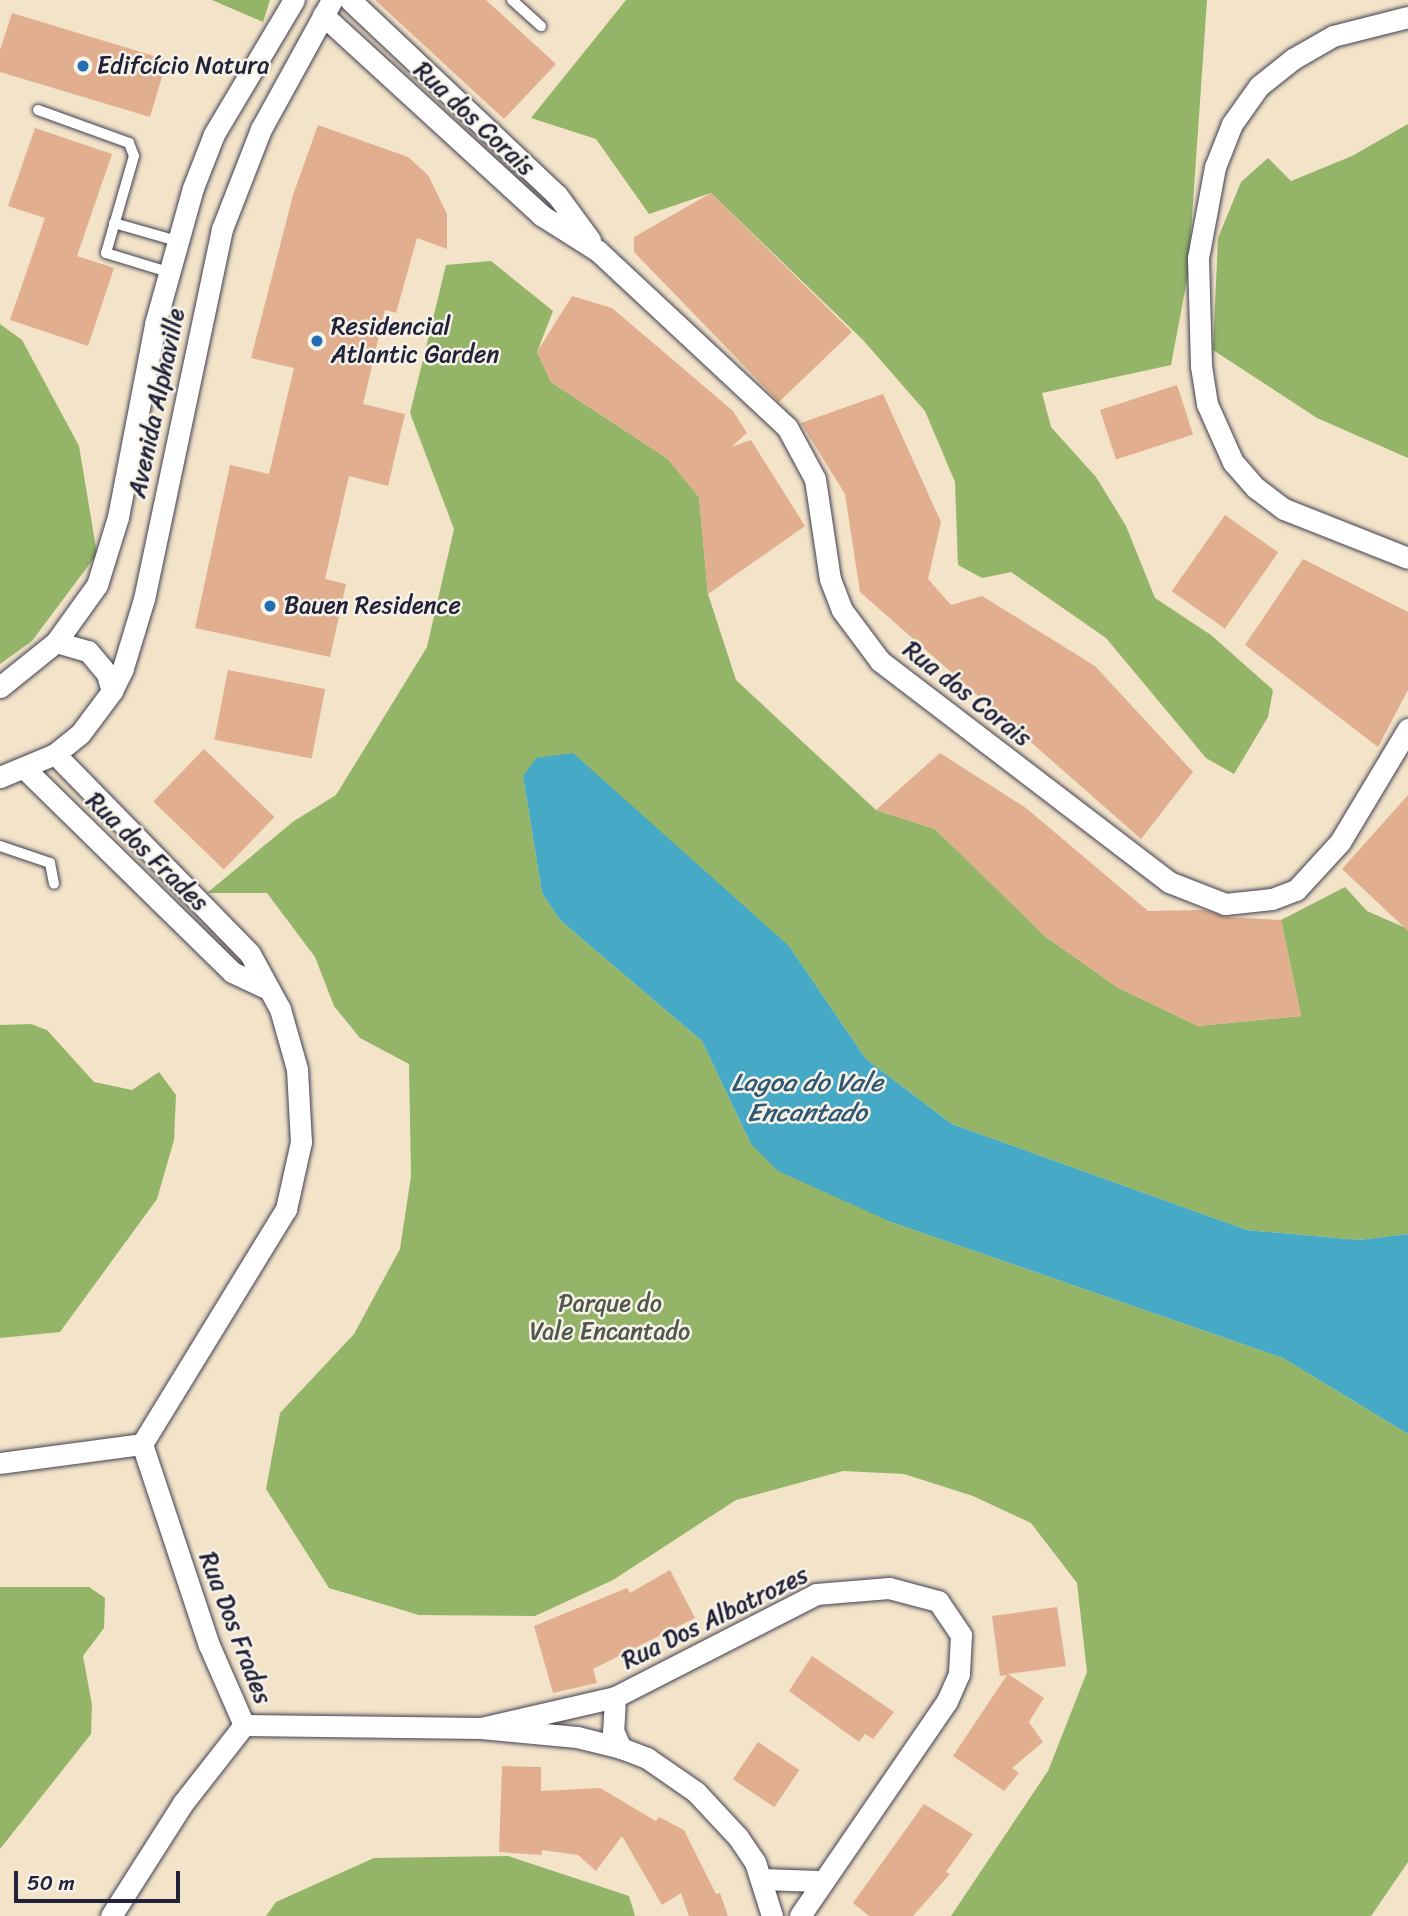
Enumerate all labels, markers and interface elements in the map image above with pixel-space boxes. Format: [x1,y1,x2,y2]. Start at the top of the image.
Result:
place label: Edifcício Natura [97,52,269,80]
street label: Rua dos Corais [408,56,540,182]
marker: Edifcício Natura [75,58,91,74]
street label: Avenida Alphaville [123,306,191,500]
place label: Residencial Atlantic Garden [331,313,499,369]
marker: Residencial Atlantic Garden [309,333,325,349]
place label: Bauen Residence [284,592,461,620]
marker: Bauen Residence [262,598,278,614]
street label: Rua dos Corais [897,635,1037,753]
street label: Rua dos Frades [80,787,214,917]
water label: Lagoa do Vale Encantado [731,1067,883,1128]
park label: Parque do Vale Encantado [530,1290,690,1346]
street label: Rua Dos Frades [193,1548,277,1708]
street label: Rua Dos Albatrozes [618,1561,812,1675]
scale bar [18,1856,184,1900]
text: 50 m [27,1864,75,1902]

